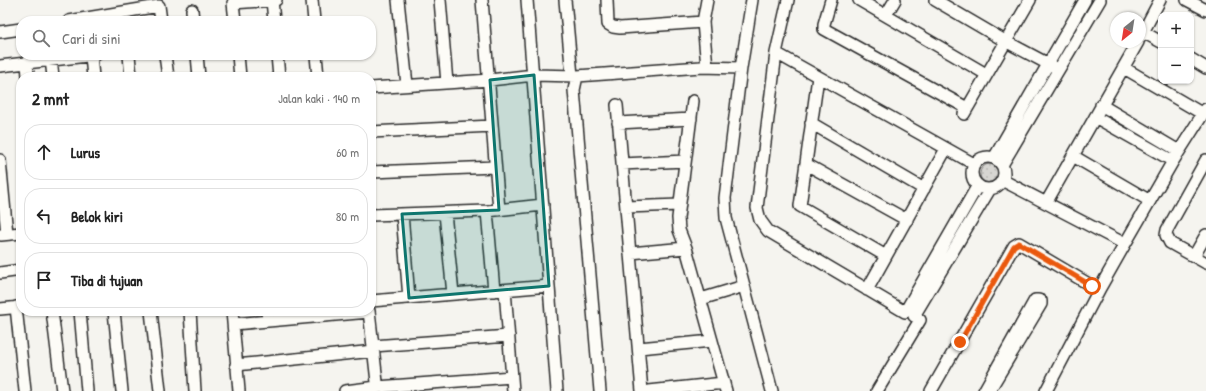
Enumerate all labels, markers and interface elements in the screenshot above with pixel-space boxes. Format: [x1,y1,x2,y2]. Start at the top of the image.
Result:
north arrow [1110,12,1146,48]
map controls [1158,12,1194,84]
button: + [1158,12,1194,48]
search box [16,16,376,60]
icon: search [30,27,52,49]
text: Cari di sini [62,28,121,49]
button: − [1158,48,1194,84]
text: 2 mnt [32,87,69,110]
text: Jalan kaki · 140 m [278,89,360,107]
icon: ahead [33,141,55,163]
text: Lurus [71,142,100,163]
text: 60 m [336,143,359,161]
icon: left [33,205,55,227]
text: Belok kiri [71,206,123,227]
text: 80 m [336,207,359,225]
icon: arrive [33,269,55,291]
text: Tiba di tujuan [71,270,143,291]
route start [1083,277,1101,295]
route end [951,333,969,351]

